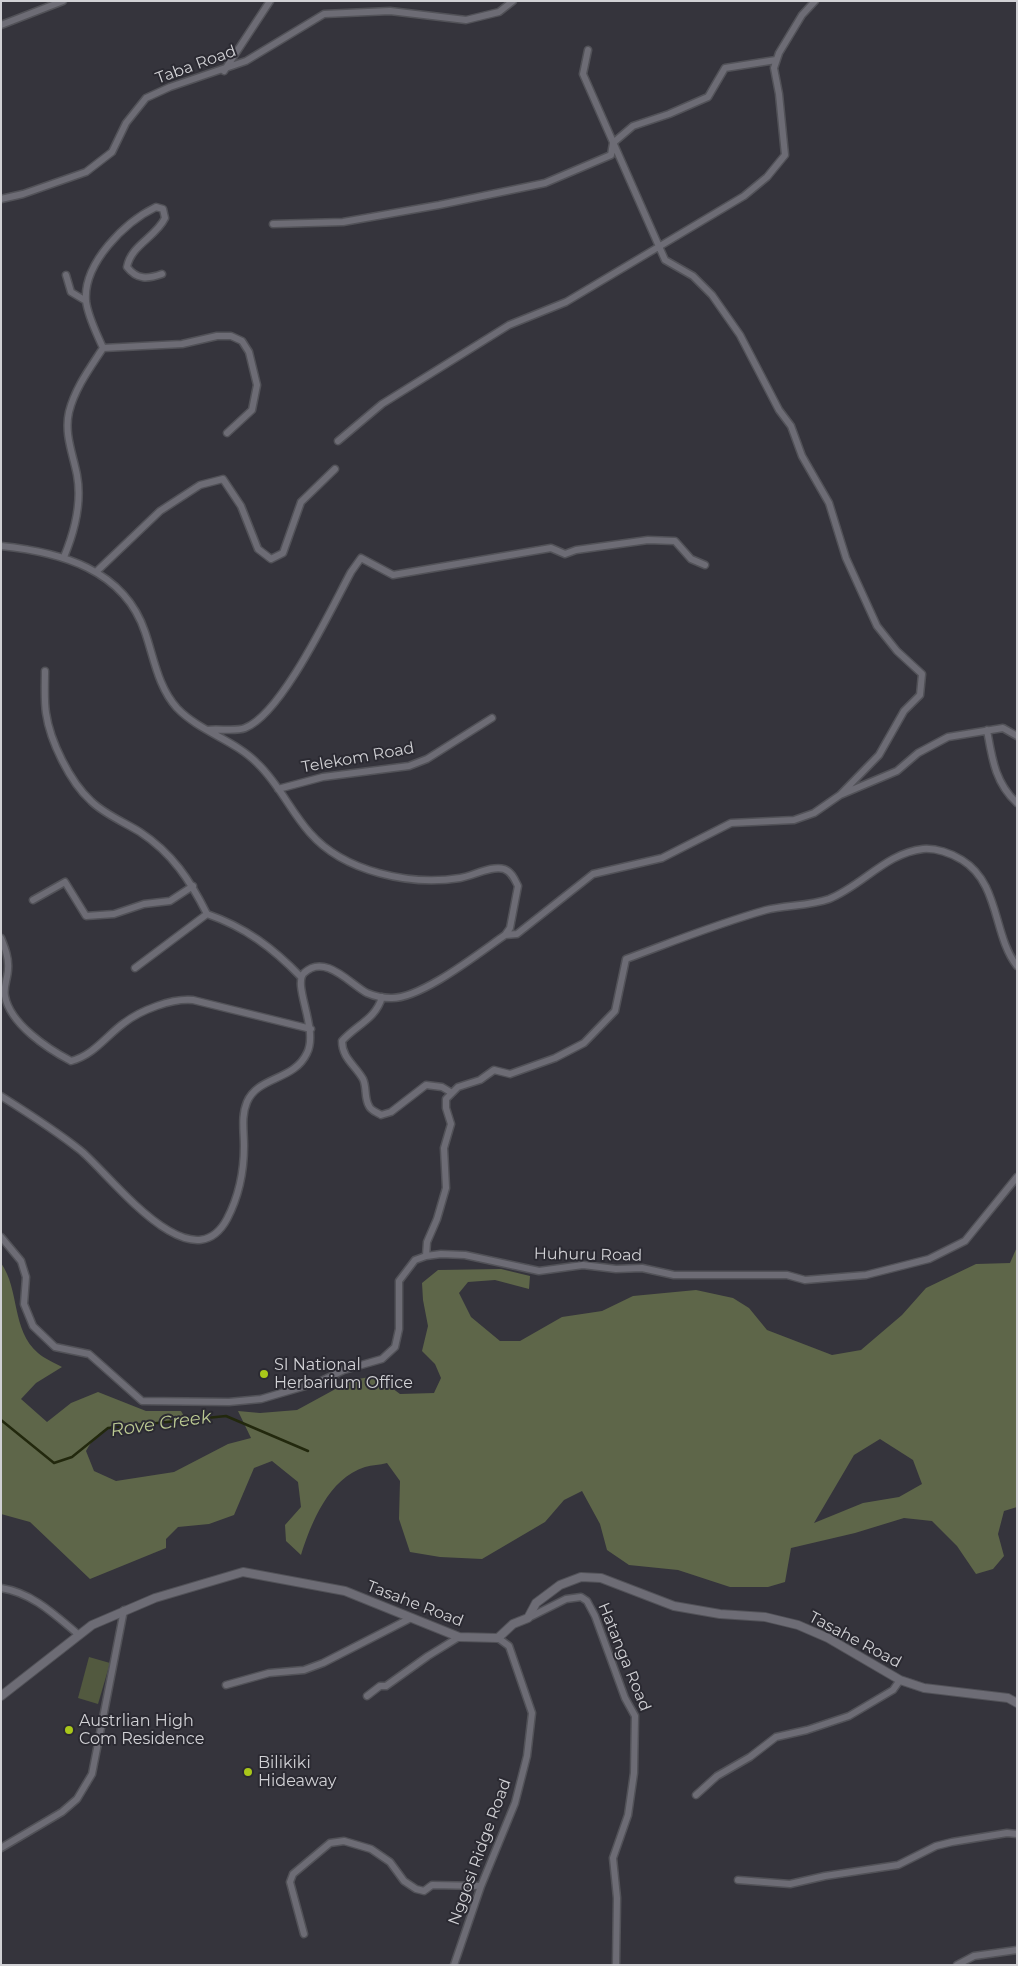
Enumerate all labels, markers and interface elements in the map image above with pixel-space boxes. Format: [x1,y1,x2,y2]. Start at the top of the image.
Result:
street label: Taba Road [153,42,239,88]
street label: Telekom Road [300,739,416,777]
street label: Huhuru Road [534,1244,642,1266]
place label: SI National Herbarium Office [274,1355,413,1393]
marker: SI National Herbarium Office [258,1368,270,1380]
water label: Rove Creek [109,1406,213,1442]
street label: Tasahe Road [364,1577,466,1631]
street label: Hatanga Road [594,1600,654,1714]
street label: Tasahe Road [806,1608,904,1672]
place label: Austrlian High Com Residence [79,1711,204,1749]
marker: Austrlian High Com Residence [63,1724,75,1736]
place label: Bilikiki Hideaway [258,1753,336,1791]
marker: Bilikiki Hideaway [242,1766,254,1778]
street label: Nggosi Ridge Road [445,1776,515,1928]

